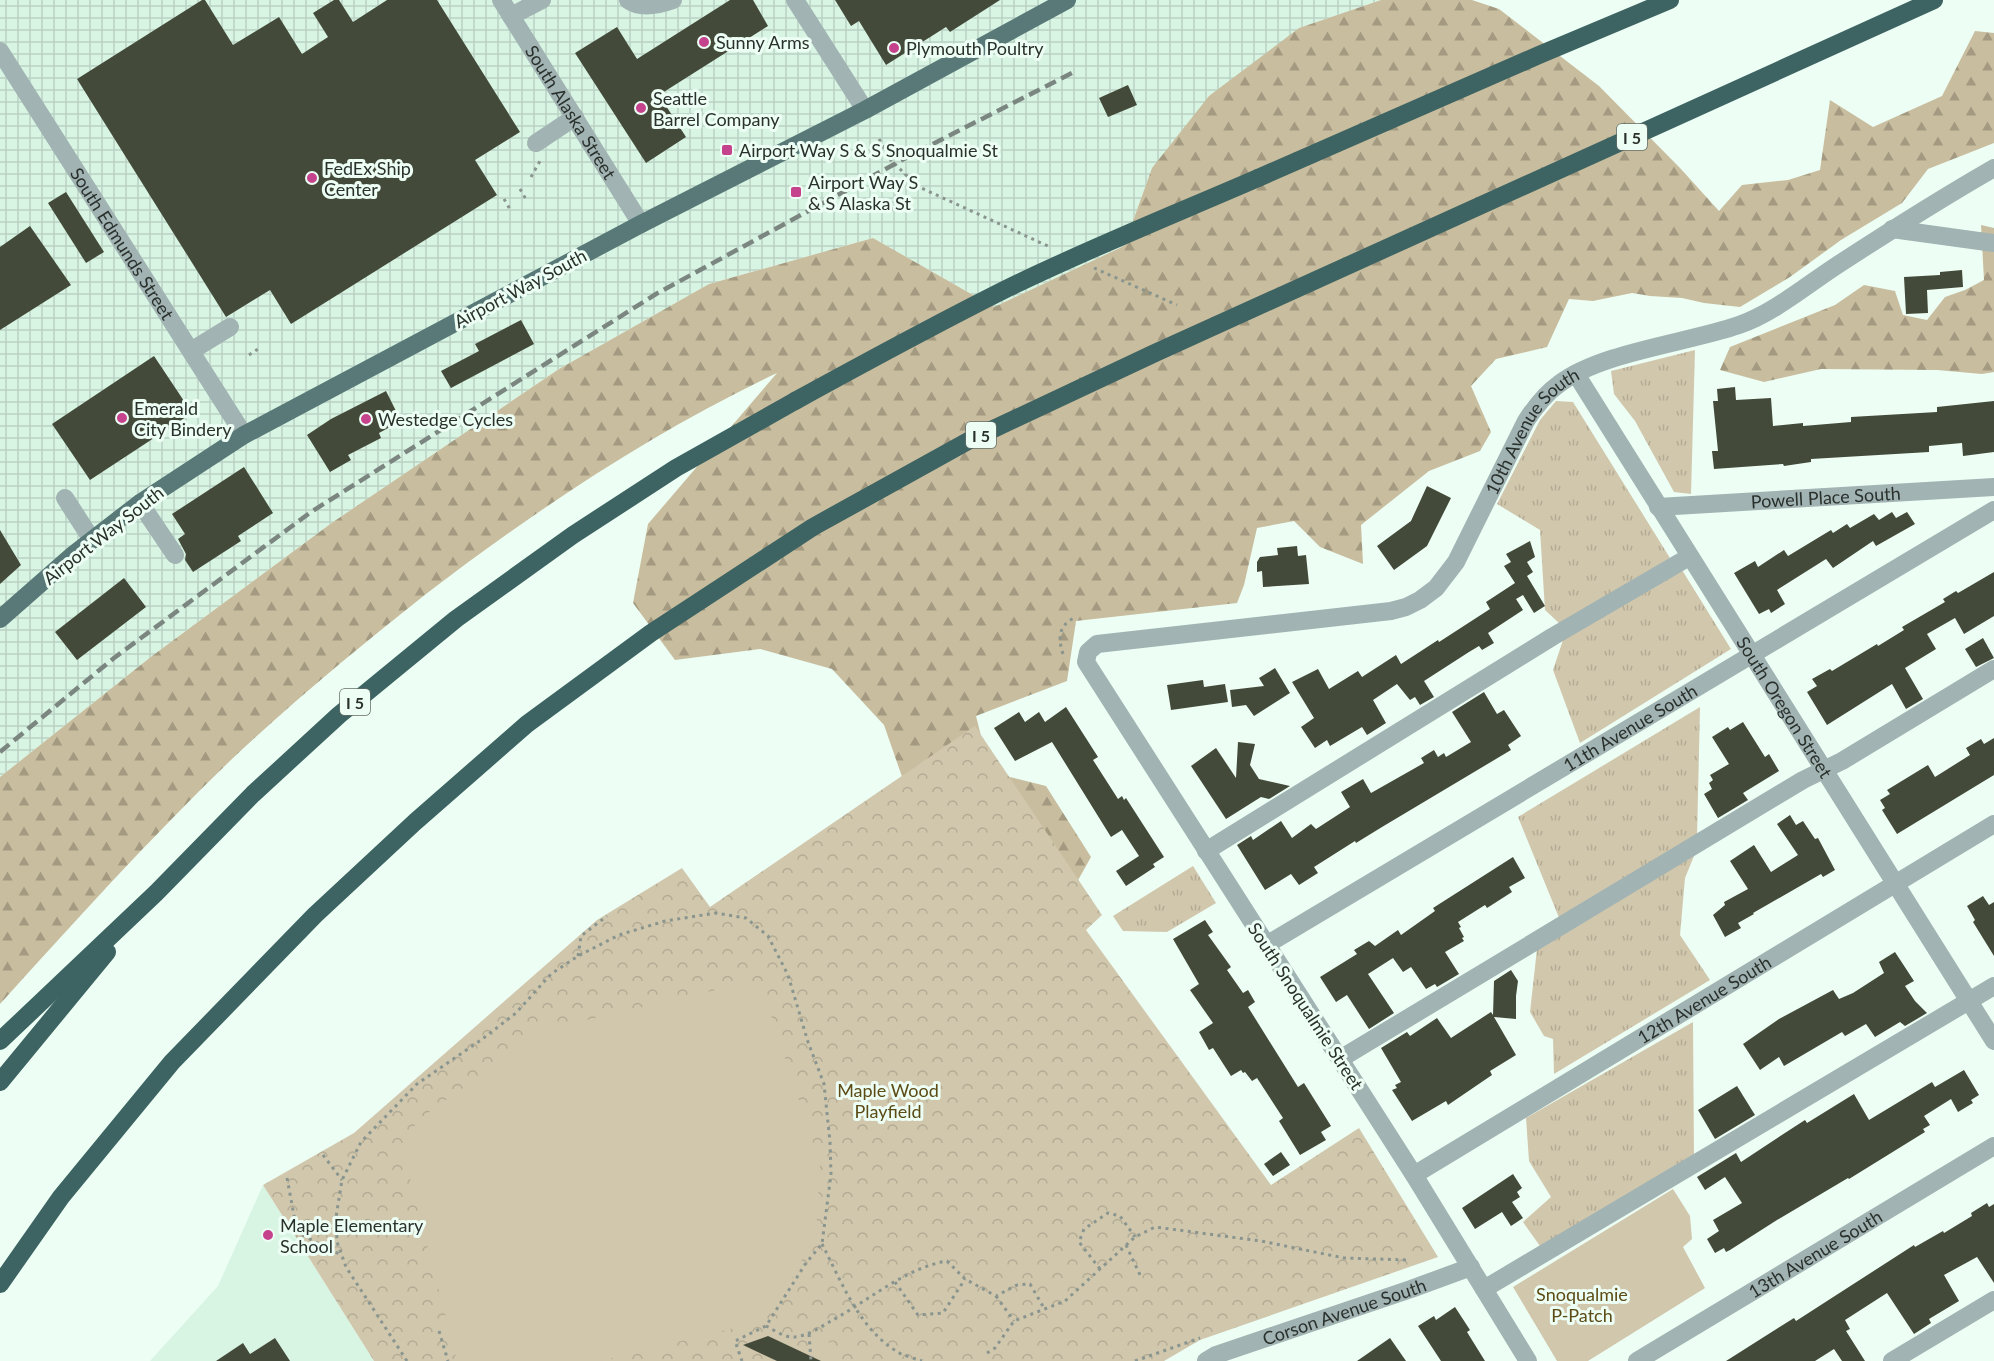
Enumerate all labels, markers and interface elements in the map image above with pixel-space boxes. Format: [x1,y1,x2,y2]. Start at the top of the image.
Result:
place label: Sunny Arms [716,31,810,53]
marker: Sunny Arms [697,35,711,49]
place label: Plymouth Poultry [906,37,1044,59]
street label: South Alaska Street [521,41,621,183]
marker: Plymouth Poultry [887,41,901,55]
place label: Seattle Barrel Company [653,87,780,130]
marker: Seattle Barrel Company [634,101,648,115]
road number: I 5 [1617,124,1647,150]
place label: Airport Way S & S Snoqualmie St [739,139,998,161]
marker: Airport Way S & S Snoqualmie St [720,143,734,157]
place label: FedEx Ship Center [324,157,411,200]
street label: South Edmunds Street [66,163,179,324]
marker: FedEx Ship Center [305,171,319,185]
place label: Airport Way S & S Alaska St [808,171,918,214]
marker: Airport Way S & S Alaska St [789,185,803,199]
street label: Airport Way South [450,244,590,332]
street label: 10th Avenue South [1480,363,1583,498]
place label: Emerald City Bindery [134,397,232,440]
place label: Westedge Cycles [378,408,513,430]
marker: Emerald City Bindery [115,411,129,425]
marker: Westedge Cycles [359,412,373,426]
road number: I 5 [966,422,996,448]
street label: Airport Way South [38,481,168,589]
street label: Powell Place South [1750,482,1901,512]
street label: South Oregon Street [1732,632,1837,782]
street label: 11th Avenue South [1559,679,1701,776]
road number: I 5 [340,689,370,715]
street label: South Snoqualmie Street [1244,918,1369,1094]
street label: 12th Avenue South [1633,951,1775,1048]
park label: Maple Wood Playfield [837,1079,939,1122]
street label: 13th Avenue South [1744,1205,1886,1302]
place label: Maple Elementary School [280,1214,424,1257]
marker: Maple Elementary School [261,1228,275,1242]
street label: Corson Avenue South [1259,1273,1429,1350]
park label: Snoqualmie P-Patch [1536,1283,1628,1326]

